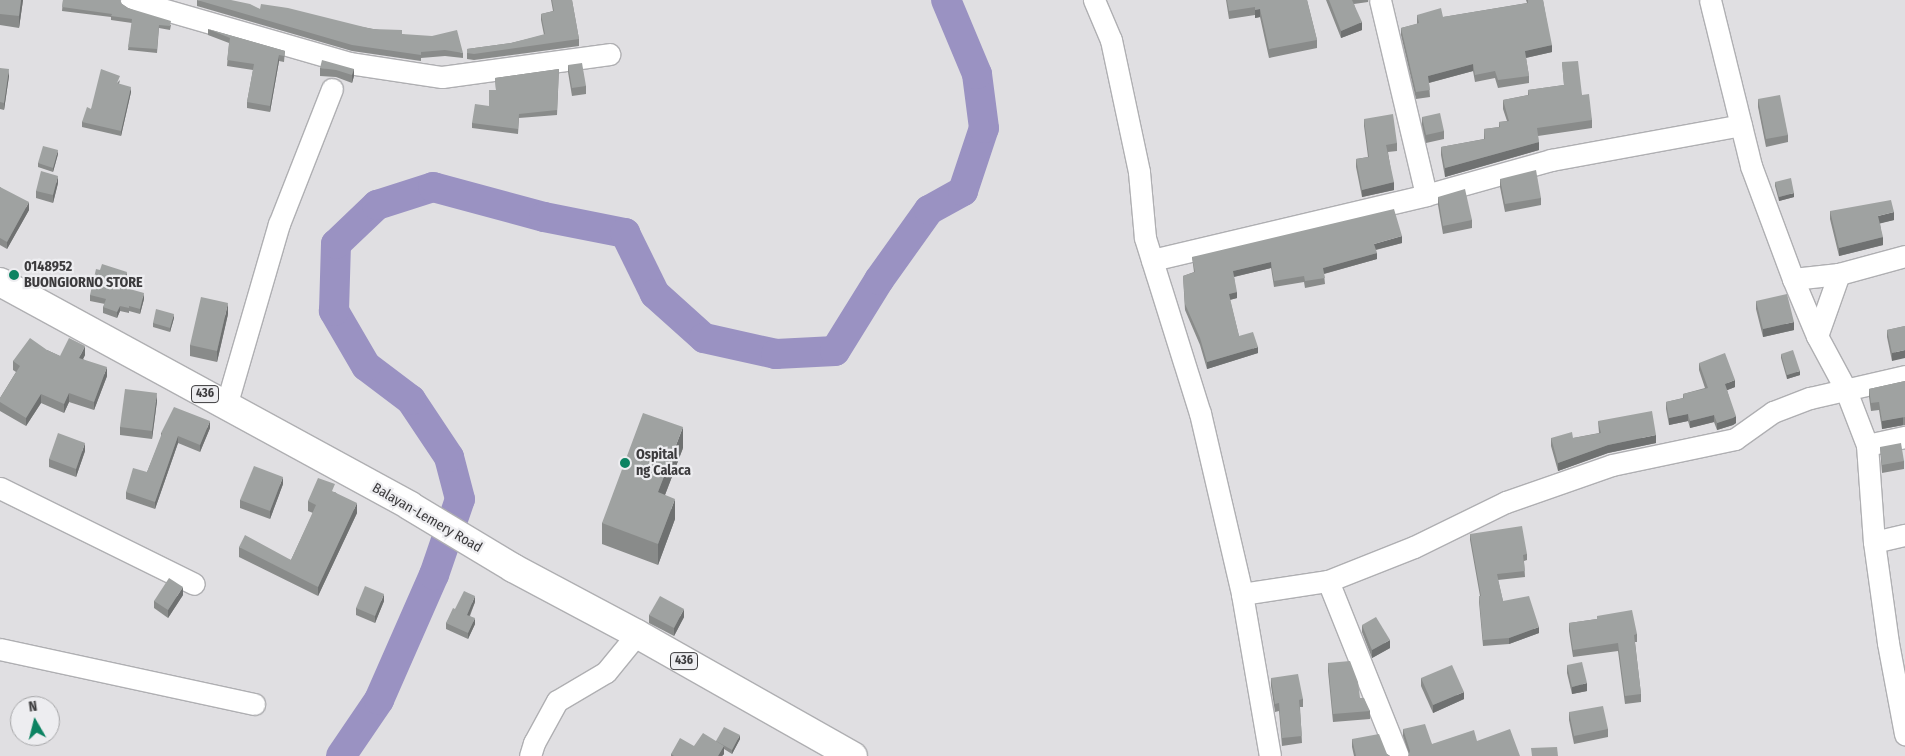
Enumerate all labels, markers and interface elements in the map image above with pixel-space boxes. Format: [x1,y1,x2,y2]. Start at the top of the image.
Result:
place label: 0148952 BUONGIORNO STORE [24,259,143,292]
marker: 0148952 BUONGIORNO STORE [8,269,20,281]
road number: 436 [190,384,220,404]
place label: Ospital ng Calaca [636,447,691,480]
marker: Ospital ng Calaca [618,456,632,470]
street label: Balayan-Lemery Road [369,480,485,556]
road number: 436 [669,651,699,670]
north arrow [10,696,60,746]
text: N [28,698,38,716]

